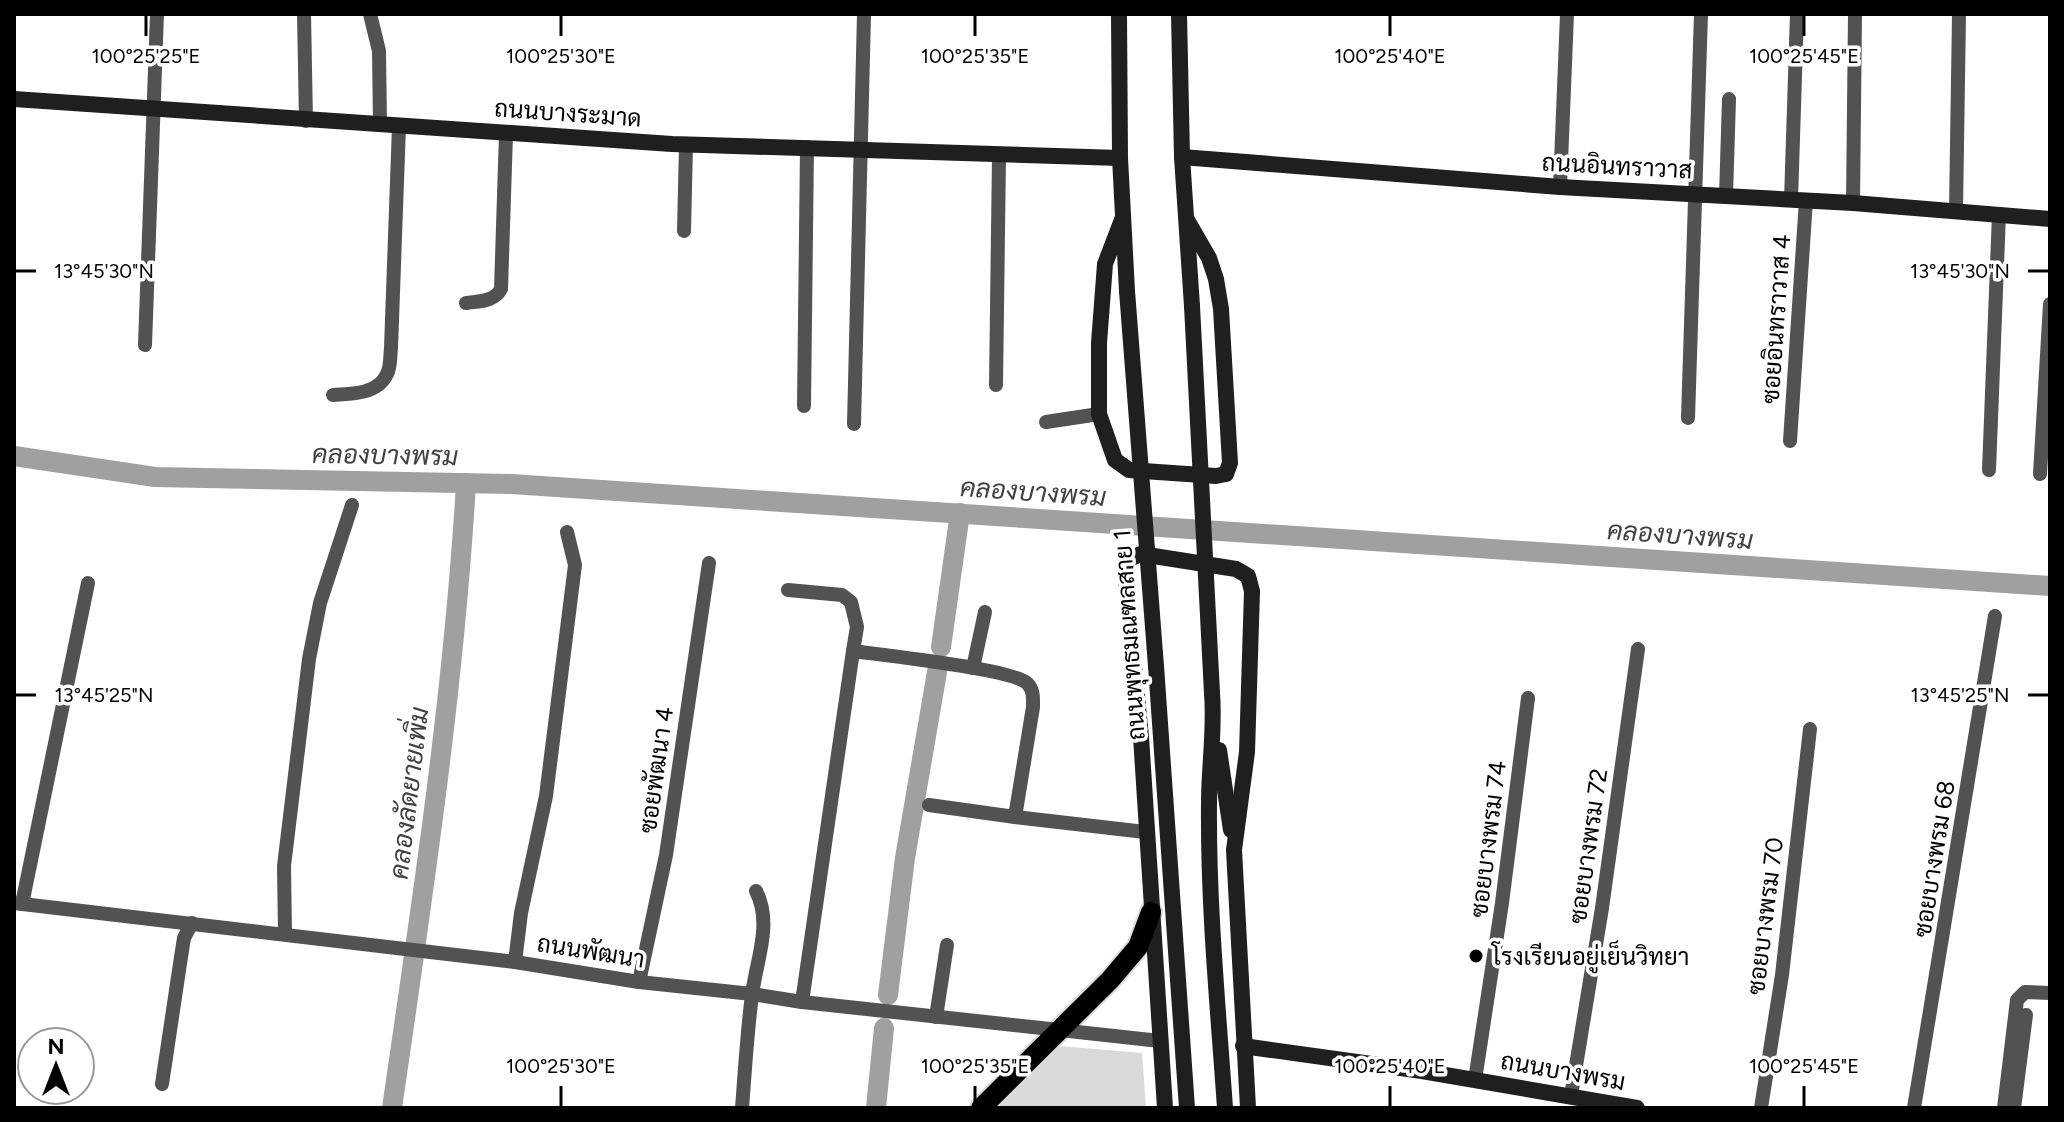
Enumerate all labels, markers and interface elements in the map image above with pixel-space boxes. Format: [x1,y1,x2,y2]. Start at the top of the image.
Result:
text: 100°25'25"E [92,44,200,68]
text: 100°25'30"E [506,44,616,68]
text: 100°25'35"E [921,44,1029,68]
text: 100°25'40"E [1334,44,1446,68]
text: 100°25'45"E [1749,44,1859,68]
street label: ถนนบางระมาด [493,93,643,133]
street label: ถนนอินทราวาส [1541,148,1693,184]
street label: ซอยอินทราวาส 4 [1756,233,1796,405]
text: 13°45'30"N [54,259,154,283]
text: 13°45'30"N [1910,259,2010,283]
water label: คลองบางพรม [312,438,458,472]
water label: คลองบางพรม [959,471,1107,513]
water label: คลองบางพรม [1606,514,1754,556]
street label: ถนนพุทธมณฑลสาย 1 [1107,528,1153,741]
text: 13°45'25"N [55,683,154,707]
text: 13°45'25"N [1911,683,2010,707]
water label: คลองลัดยายเพิ่ม [378,704,435,881]
street label: ซอยพัฒนา 4 [633,705,679,835]
street label: ซอยบางพรม 74 [1464,759,1512,919]
street label: ซอยบางพรม 72 [1563,767,1613,925]
street label: ซอยบางพรม 68 [1907,778,1961,940]
street label: ซอยบางพรม 70 [1741,836,1789,996]
street label: ถนนพัฒนา [535,928,647,974]
place label: โรงเรียนอยู่เย็นวิทยา [1490,940,1689,974]
marker: โรงเรียนอยู่เย็นวิทยา [1467,947,1485,965]
north arrow [16,1026,96,1106]
text: N [47,1033,65,1060]
street label: ถนนบางพรม [1498,1046,1628,1096]
text: 100°25'30"E [506,1054,616,1078]
text: 100°25'35"E [921,1054,1029,1078]
text: 100°25'40"E [1334,1054,1446,1078]
text: 100°25'45"E [1749,1054,1859,1078]

